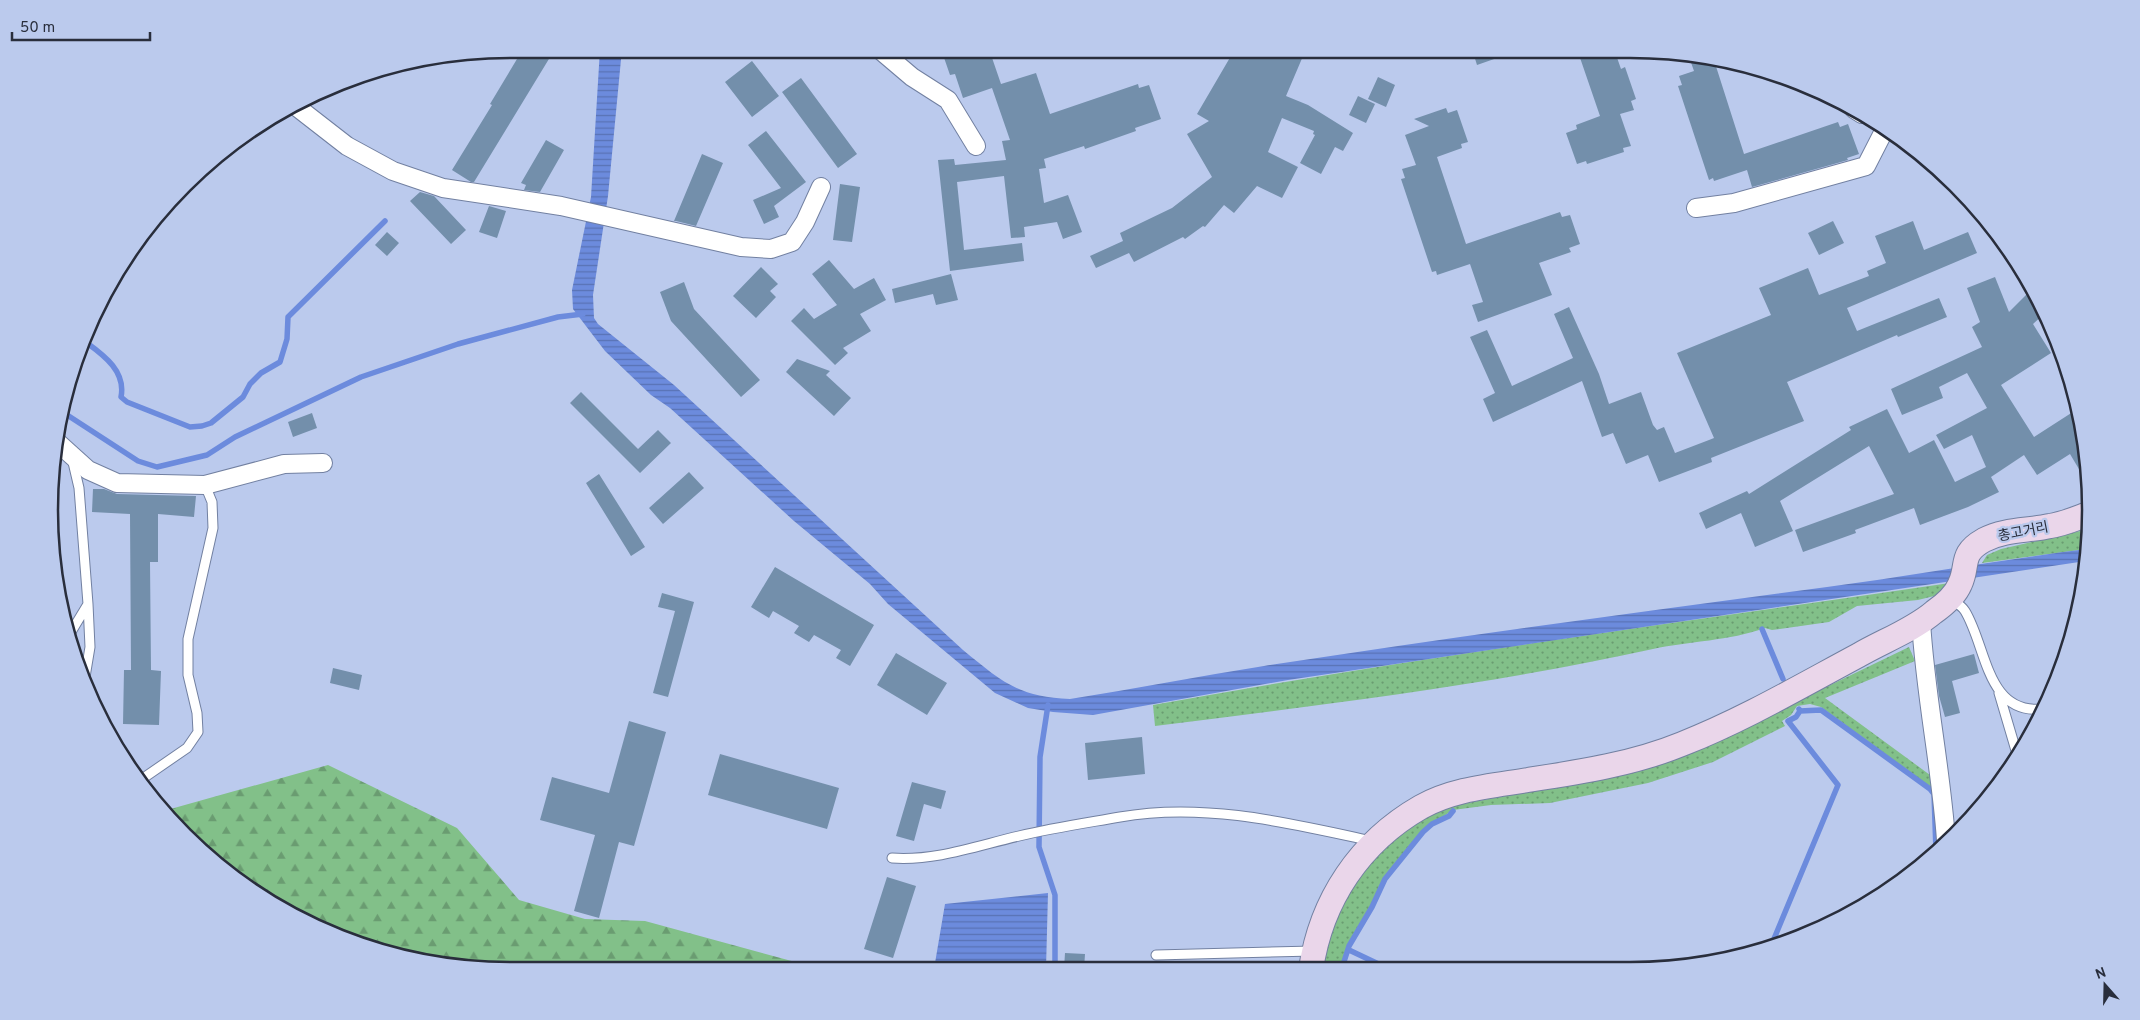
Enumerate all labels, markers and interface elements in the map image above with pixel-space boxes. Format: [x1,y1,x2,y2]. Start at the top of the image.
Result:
scale bar [12,10,150,42]
text: 50 m [20,19,55,38]
street label: 총고거리 [1996,519,2050,546]
north arrow [2080,960,2130,1010]
text: N [2093,964,2109,984]

